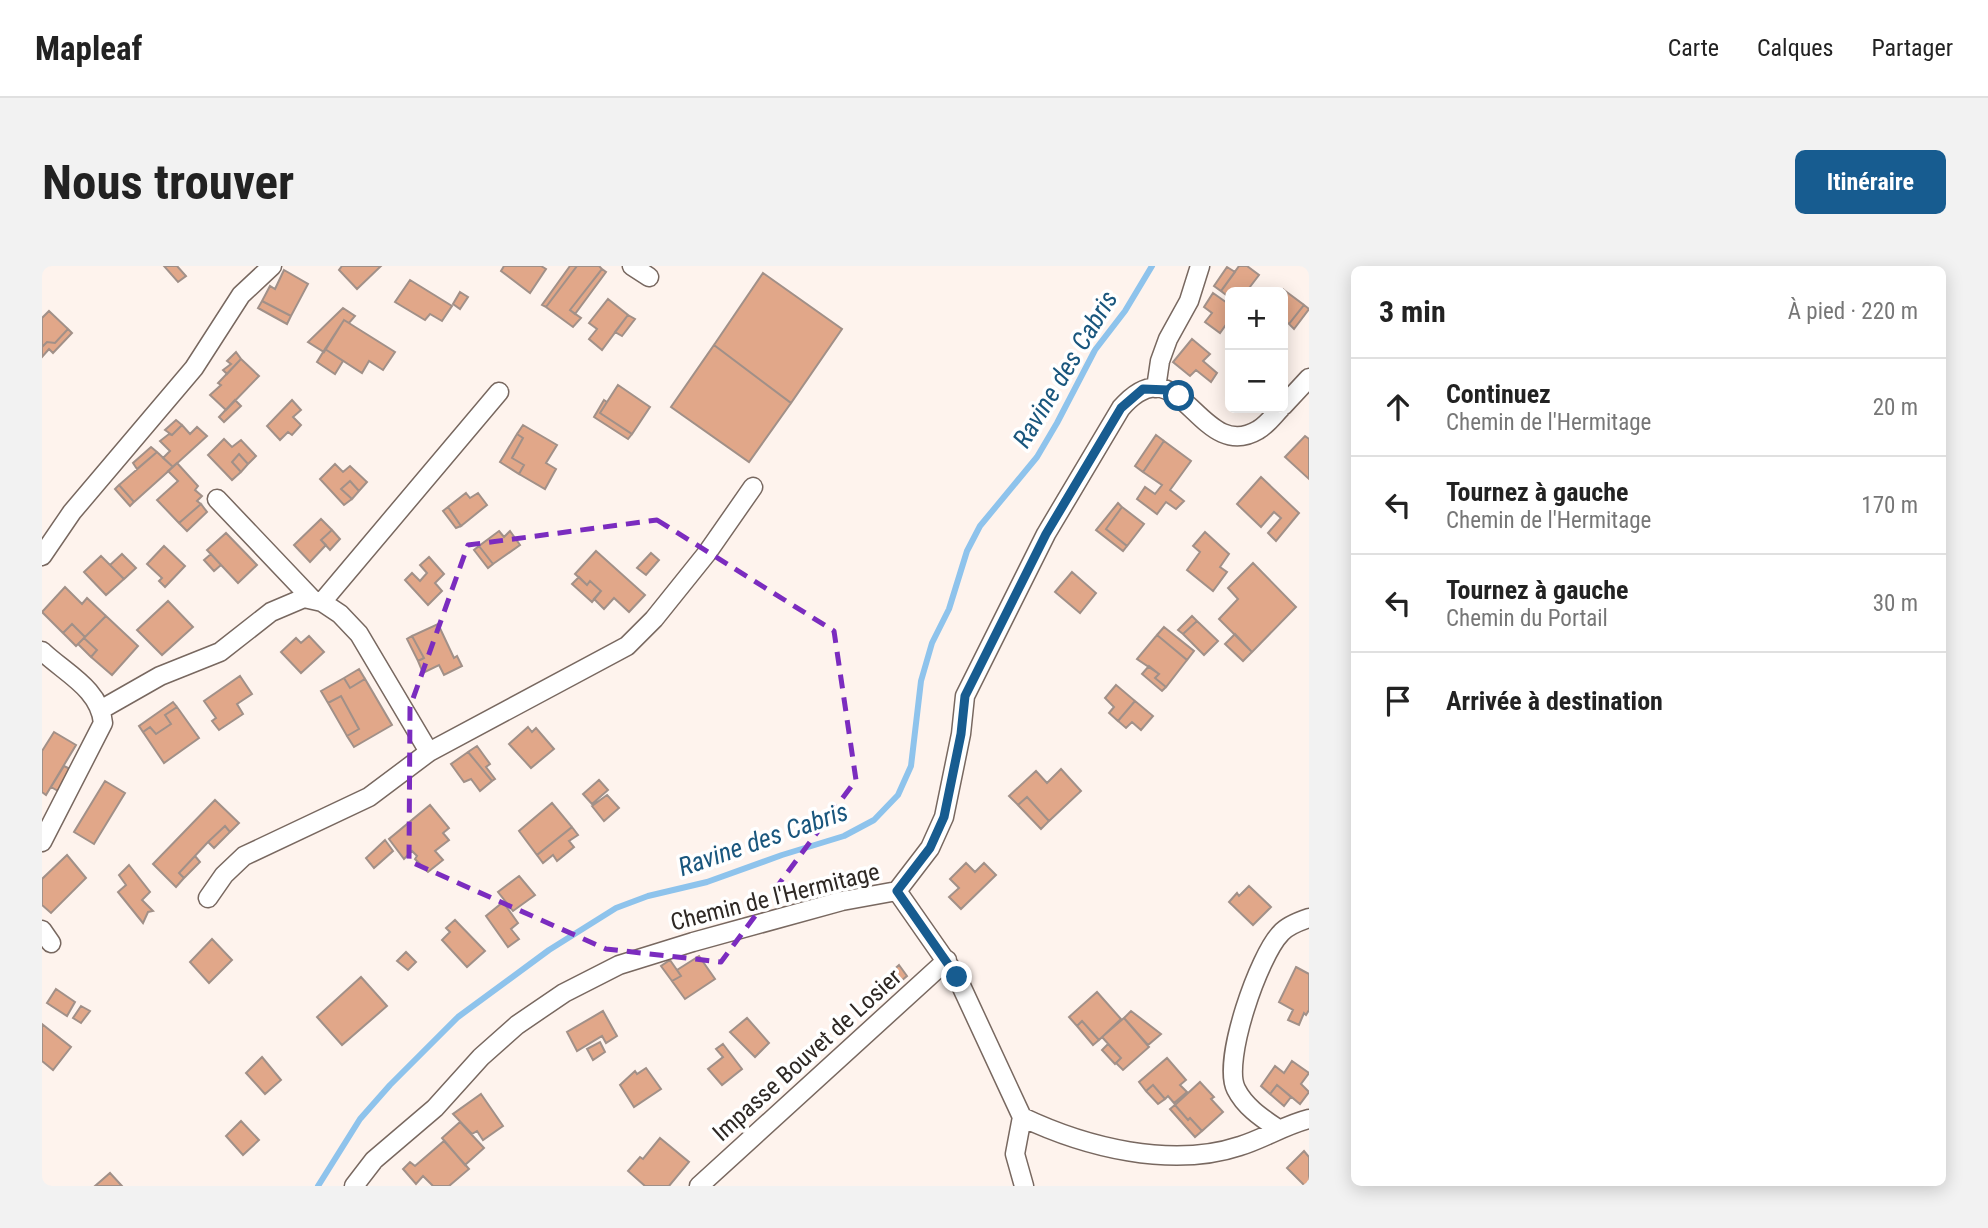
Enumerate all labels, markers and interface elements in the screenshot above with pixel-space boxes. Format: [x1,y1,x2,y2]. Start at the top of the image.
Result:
text: Mapleaf [35,29,142,68]
text: Carte [1668,34,1719,62]
text: Calques [1757,34,1833,62]
text: Partager [1871,34,1953,62]
button: Itinéraire [1795,150,1946,214]
text: Nous trouver [42,154,294,211]
water label: Ravine des Cabris [1006,285,1124,453]
map controls [1225,287,1288,413]
button: + [1225,287,1288,350]
text: 3 min [1379,294,1446,329]
text: À pied · 220 m [1788,298,1918,325]
button: − [1225,350,1288,413]
text: Continuez [1446,379,1551,409]
route start [1163,380,1194,411]
icon: ahead [1379,388,1417,426]
text: 20 m [1873,394,1918,421]
text: Chemin de l'Hermitage [1446,409,1651,436]
text: Tournez à gauche [1446,477,1628,507]
icon: left [1379,486,1417,524]
text: 170 m [1861,492,1918,519]
text: Chemin de l'Hermitage [1446,507,1651,534]
text: Tournez à gauche [1446,575,1628,605]
icon: left [1379,584,1417,622]
text: 30 m [1873,590,1918,617]
text: Chemin du Portail [1446,605,1608,632]
icon: arrive [1379,682,1417,720]
text: Arrivée à destination [1446,686,1663,716]
water label: Ravine des Cabris [674,796,852,882]
street label: Chemin de l'Hermitage [668,858,882,936]
route end [941,961,972,992]
street label: Impasse Bouvet de Losier [707,963,907,1147]

